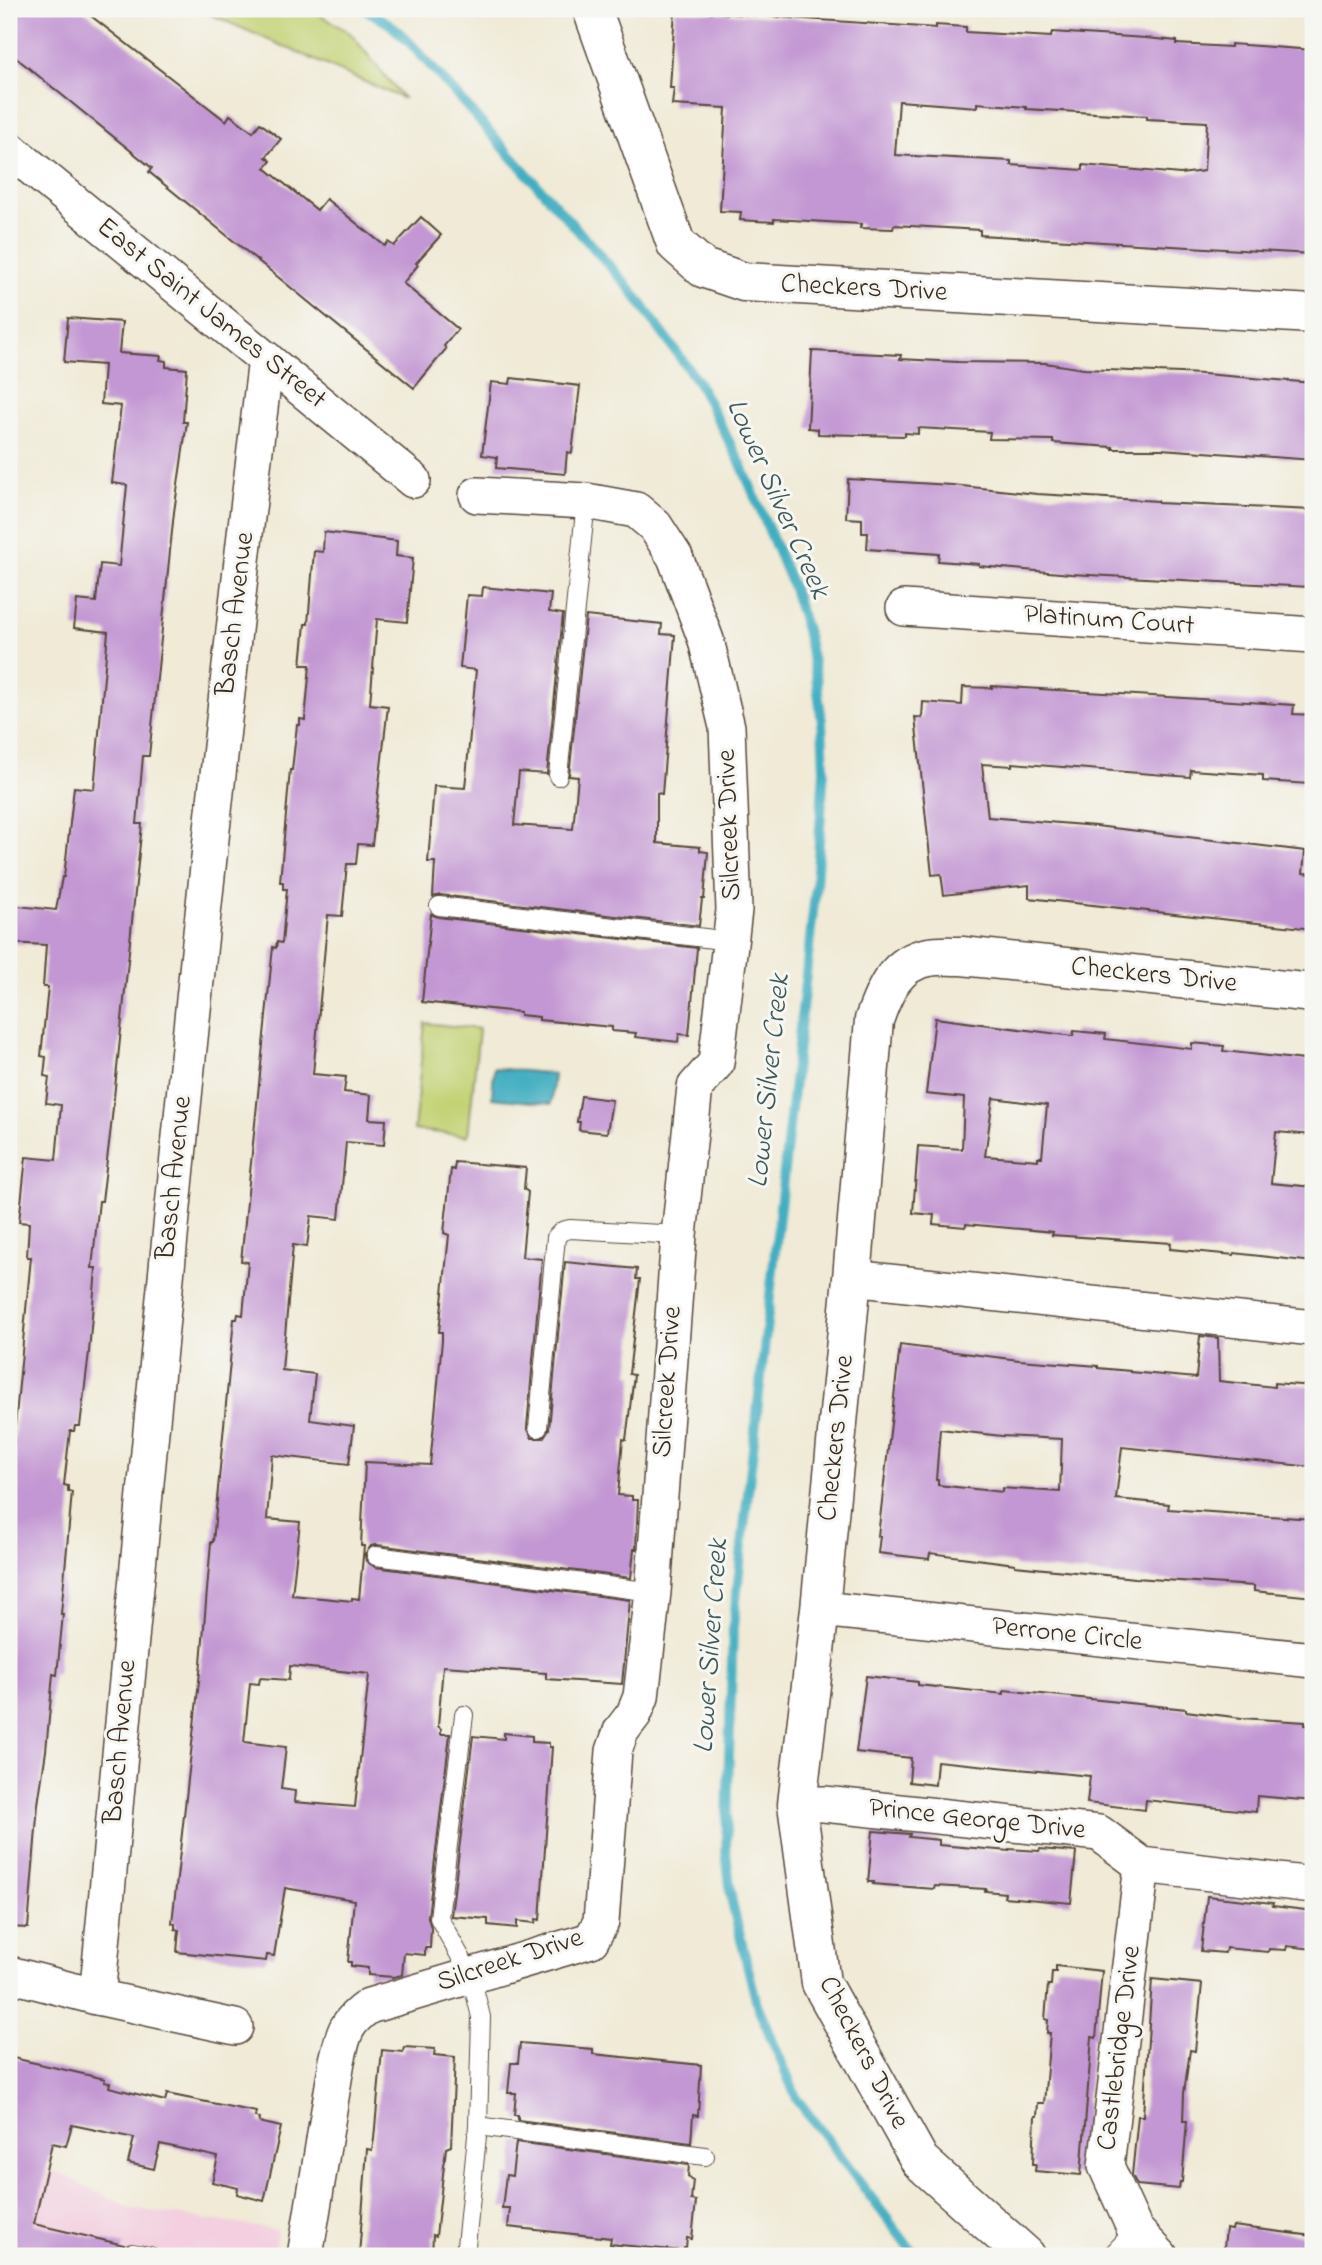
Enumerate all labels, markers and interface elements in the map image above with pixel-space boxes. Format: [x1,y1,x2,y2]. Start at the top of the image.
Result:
street label: East Saint James Street [87,208,335,420]
street label: Checkers Drive [780,264,949,314]
water label: Lower Silver Creek [713,392,842,608]
street label: Basch Avenue [205,529,266,699]
street label: Platinum Court [1022,595,1196,647]
street label: Silcreek Drive [707,748,753,901]
street label: Checkers Drive [1069,947,1240,1005]
water label: Lower Silver Creek [737,970,803,1190]
street label: Basch Avenue [146,1094,204,1263]
street label: Silcreek Drive [642,1304,694,1459]
street label: Checkers Drive [808,1352,866,1523]
water label: Lower Silver Creek [683,1535,742,1755]
street label: Perrone Circle [990,1607,1145,1663]
street label: Basch Avenue [93,1658,149,1827]
street label: Prince George Drive [866,1788,1088,1852]
street label: Silcreek Drive [432,1918,589,2004]
street label: Castlebridge Drive [1087,1943,1153,2153]
street label: Checkers Drive [807,1969,919,2137]

